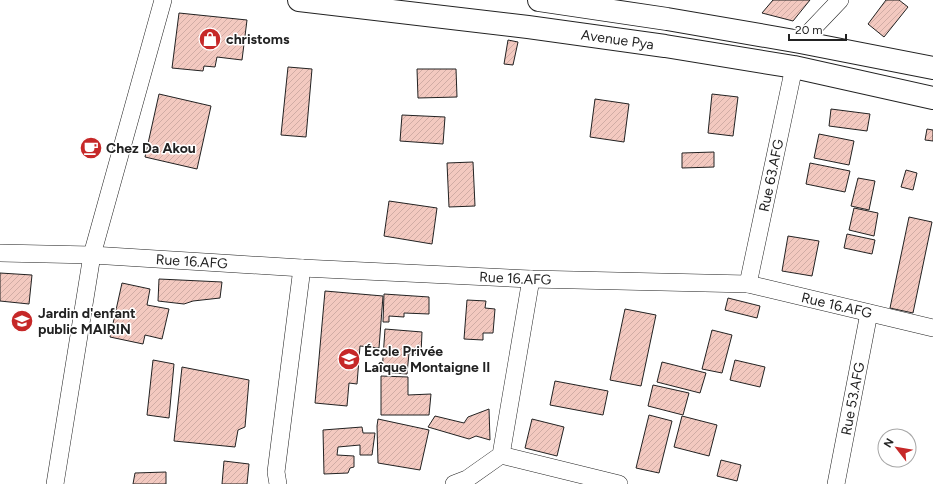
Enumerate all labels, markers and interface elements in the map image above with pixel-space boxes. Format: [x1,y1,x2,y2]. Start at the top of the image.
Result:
scale bar [789,16,846,42]
text: 20 m [795,23,823,37]
shop icon: christoms [197,26,223,52]
street label: Avenue Pya [580,26,655,53]
place label: christoms [226,31,290,48]
cafe icon: Chez Da Akou [78,135,104,161]
street label: Rue 63.AFG [755,137,787,213]
place label: Chez Da Akou [106,140,196,157]
street label: Rue 16.AFG [155,250,229,272]
street label: Rue 16.AFG [479,268,552,288]
street label: Rue 16.AFG [800,289,874,322]
place label: Jardin d'enfant public MAIRIN [38,305,136,338]
school or university icon: Jardin d'enfant public MAIRIN [9,308,35,334]
place label: École Privée Laîque Montaigne II [364,343,490,376]
school or university icon: École Privée Laîque Montaigne II [336,346,362,372]
street label: Rue 53.AFG [837,360,868,437]
north arrow [877,428,917,468]
text: N [881,436,897,450]

